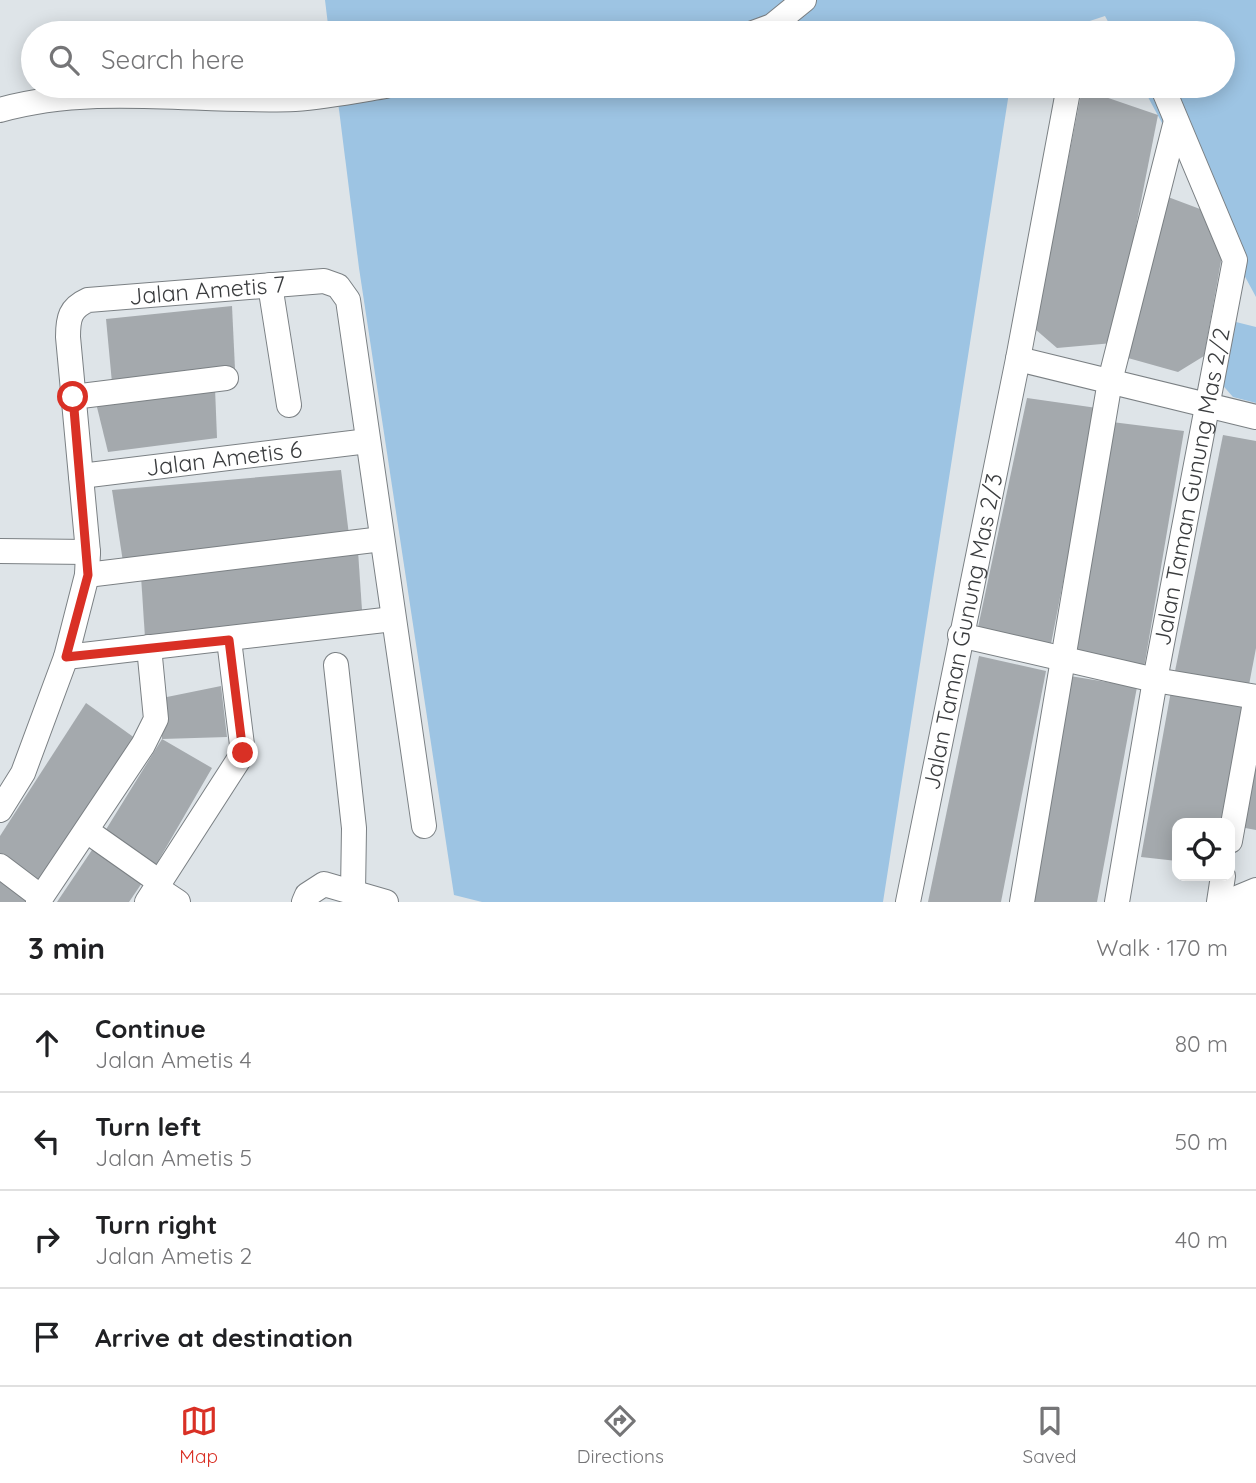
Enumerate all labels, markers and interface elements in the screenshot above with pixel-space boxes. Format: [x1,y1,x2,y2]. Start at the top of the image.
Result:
search box [21,21,1235,98]
icon: search [45,41,83,79]
text: Search here [101,43,245,76]
street label: Jalan Ametis 7 [128,269,286,311]
street label: Jalan Taman Gunung Mas 2/2 [1147,325,1236,648]
route start [57,381,88,412]
street label: Jalan Ametis 6 [144,434,304,482]
street label: Jalan Taman Gunung Mas 2/3 [916,471,1009,792]
route end [227,737,258,768]
map controls [1172,818,1235,881]
button: locate [1172,818,1235,881]
text: 3 min [28,929,105,967]
text: Walk · 170 m [1096,933,1228,962]
text: Continue [95,1012,206,1045]
icon: ahead [28,1024,66,1062]
text: 80 m [1175,1029,1228,1058]
text: Jalan Ametis 4 [95,1045,252,1074]
text: Turn left [95,1110,202,1143]
icon: left [28,1122,66,1160]
text: 50 m [1175,1127,1228,1156]
text: Jalan Ametis 5 [95,1143,252,1172]
text: Turn right [95,1208,217,1241]
icon: right [28,1220,66,1258]
text: 40 m [1175,1225,1228,1254]
text: Jalan Ametis 2 [95,1241,252,1270]
icon: arrive [28,1318,66,1356]
text: Arrive at destination [95,1321,353,1354]
tab: Map [179,1402,218,1468]
tab: Directions [577,1402,664,1468]
tab: Saved [1022,1402,1077,1468]

